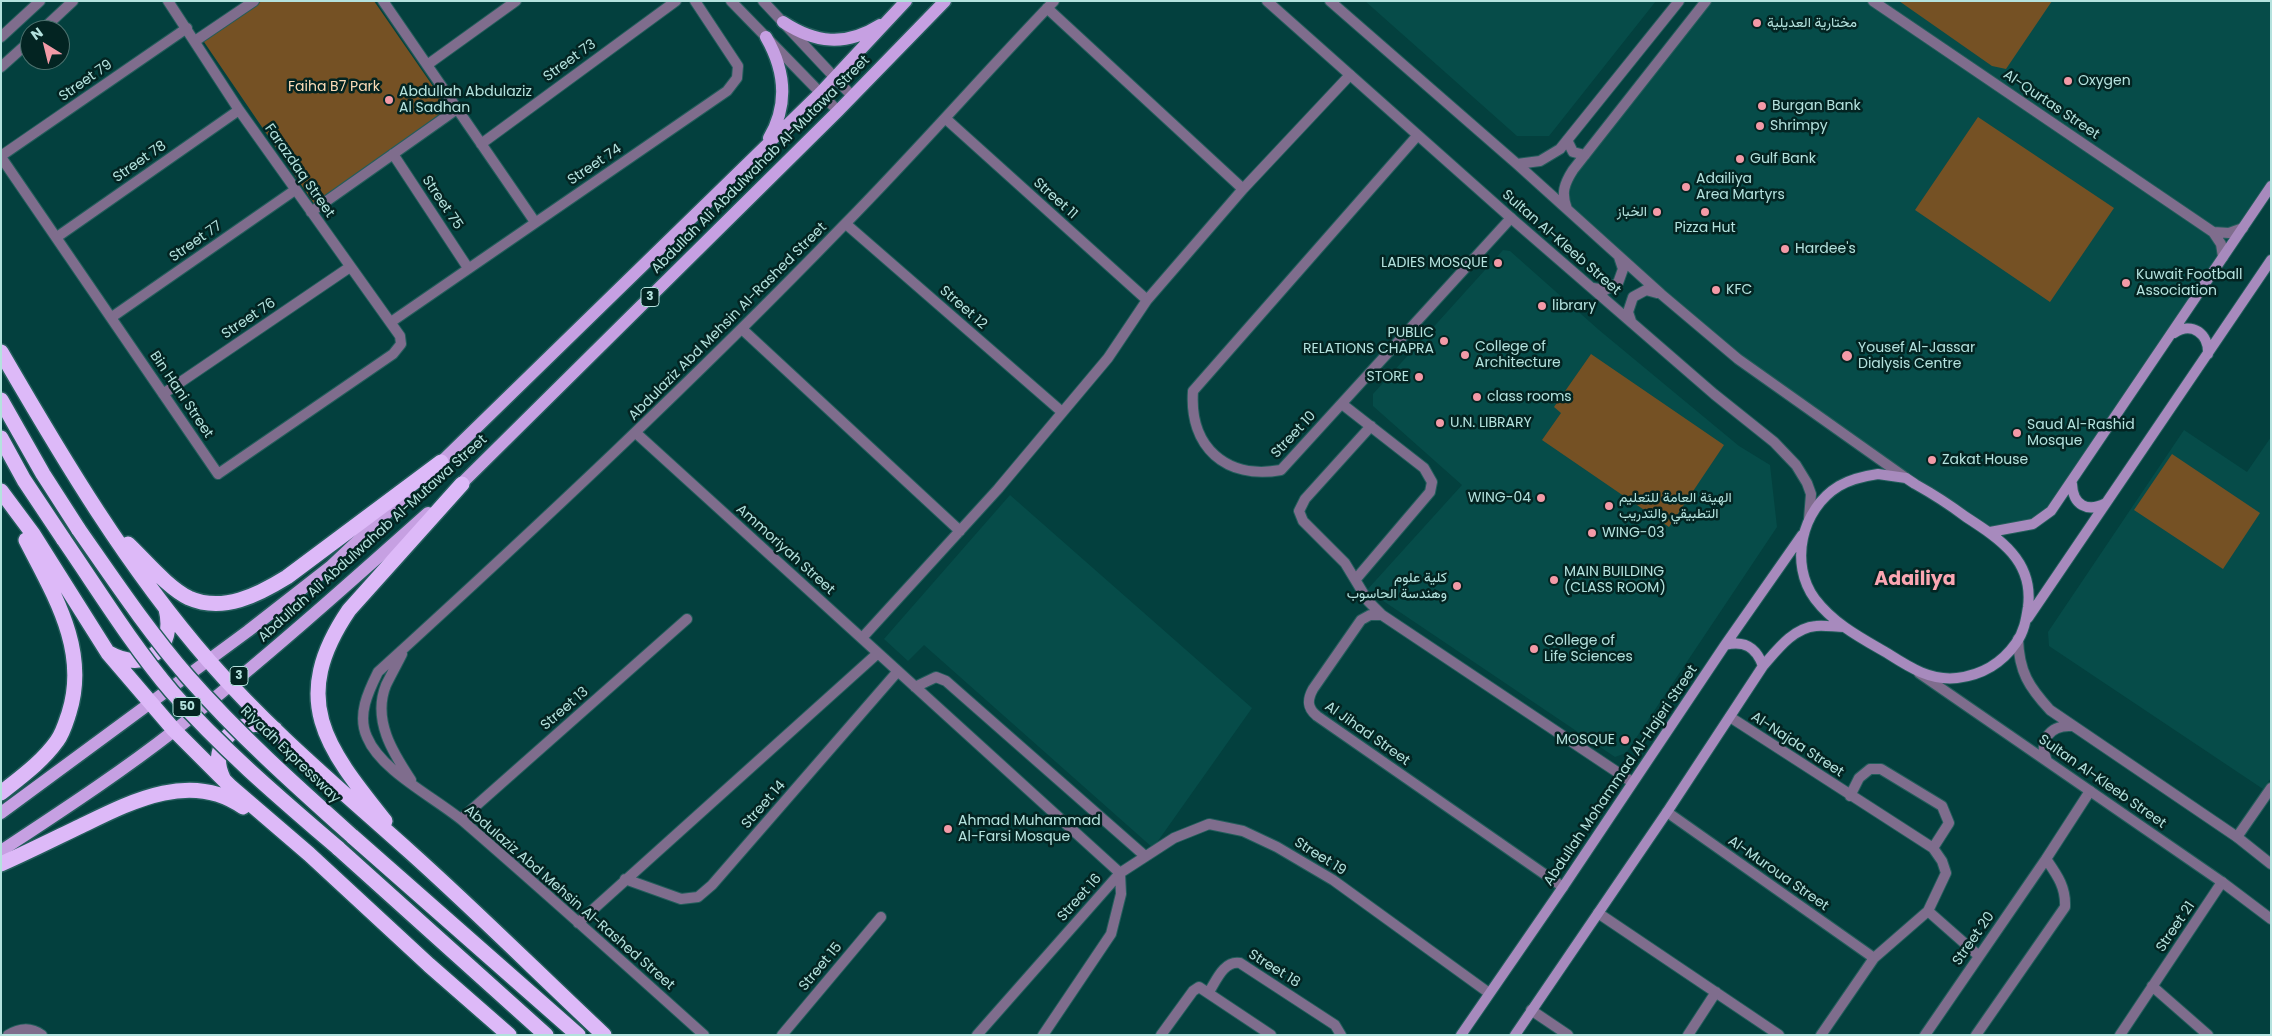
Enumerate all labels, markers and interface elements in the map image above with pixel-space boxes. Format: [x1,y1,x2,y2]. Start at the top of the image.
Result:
place label: مختارية العديلية [1767,15,1857,31]
marker: مختارية العديلية [1751,17,1763,29]
north arrow [20,20,70,70]
text: N [27,22,47,45]
street label: Street 73 [541,36,599,86]
street label: Abdullah Ali Abdulwahab Al-Mutawa Street [648,52,874,278]
street label: Street 79 [56,57,116,105]
street label: Al-Qurtas Street [2000,67,2102,143]
place label: Oxygen [2078,73,2131,89]
marker: Oxygen [2062,75,2074,87]
park label: Faiha B7 Park [288,79,380,95]
place label: Abdullah Abdulaziz Al Sadhan [399,84,532,116]
marker: Abdullah Abdulaziz Al Sadhan [383,94,395,106]
place label: Burgan Bank [1772,98,1861,114]
marker: Burgan Bank [1756,100,1768,112]
place label: Shrimpy [1770,118,1828,134]
marker: Shrimpy [1754,120,1766,132]
street label: Farazdaq Street [260,121,338,221]
street label: Street 78 [110,138,170,186]
street label: Street 74 [565,141,625,189]
place label: Gulf Bank [1750,151,1816,167]
marker: Gulf Bank [1734,153,1746,165]
place label: Adailiya Area Martyrs [1696,171,1785,203]
street label: Street 75 [418,173,466,233]
street label: Street 11 [1029,175,1081,223]
marker: Adailiya Area Martyrs [1680,181,1692,193]
street label: Sultan Al-Kleeb Street [1498,187,1624,299]
place label: الخباز [1617,204,1647,220]
marker: الخباز [1651,206,1663,218]
marker: Pizza Hut [1699,206,1711,218]
street label: Street 77 [167,218,225,266]
street label: Abdulaziz Abd Mehsin Al-Rashed Street [626,220,830,424]
place label: Pizza Hut [1674,220,1736,236]
place label: Hardee's [1795,241,1856,257]
marker: Hardee's [1779,243,1791,255]
place label: LADIES MOSQUE [1381,255,1488,271]
marker: LADIES MOSQUE [1492,257,1504,269]
place label: Kuwait Football Association [2136,267,2242,300]
marker: Kuwait Football Association [2120,277,2132,289]
place label: KFC [1726,282,1752,298]
street label: Street 12 [936,283,990,333]
marker: KFC [1710,284,1722,296]
road number: 3 [641,288,659,306]
street label: Street 76 [219,295,279,343]
place label: library [1552,298,1596,314]
marker: library [1536,300,1548,312]
place label: PUBLIC RELATIONS CHAPRA [1303,325,1434,358]
marker: PUBLIC RELATIONS CHAPRA [1438,335,1450,347]
place label: College of Architecture [1475,339,1561,372]
place label: Yousef Al-Jassar Dialysis Centre [1858,340,1975,372]
street label: Bin Hani Street [146,348,216,442]
marker: College of Architecture [1459,349,1471,361]
marker: Yousef Al-Jassar Dialysis Centre [1840,349,1854,363]
place label: STORE [1367,369,1409,385]
marker: STORE [1413,371,1425,383]
place label: class rooms [1487,389,1572,405]
marker: class rooms [1471,391,1483,403]
street label: Street 10 [1268,408,1320,462]
place label: U.N. LIBRARY [1450,415,1532,431]
marker: U.N. LIBRARY [1434,417,1446,429]
place label: Saud Al-Rashid Mosque [2027,417,2135,450]
marker: Saud Al-Rashid Mosque [2011,427,2023,439]
street label: Abdullah Ali Abdulwahab Al-Mutawa Street [255,432,491,646]
place label: Zakat House [1942,452,2028,468]
marker: Zakat House [1926,454,1938,466]
place label: WING-04 [1468,490,1531,506]
place label: الهيئة العامة للتعليم التطبيقي والتدريب [1619,490,1732,522]
marker: WING-04 [1535,492,1547,504]
marker: الهيئة العامة للتعليم التطبيقي والتدريب [1603,500,1615,512]
street label: Ammoriyah Street [732,501,838,599]
place label: WING-03 [1602,525,1665,541]
marker: WING-03 [1586,527,1598,539]
place label: MAIN BUILDING (CLASS ROOM) [1564,564,1666,596]
district label: Adailiya [1874,569,1956,591]
place label: كلية علوم وهندسة الحاسوب [1347,570,1447,602]
marker: MAIN BUILDING (CLASS ROOM) [1548,574,1560,586]
marker: كلية علوم وهندسة الحاسوب [1451,580,1463,592]
place label: College of Life Sciences [1544,633,1633,666]
marker: College of Life Sciences [1528,643,1540,655]
street label: Abdullah Mohammad Al-Hajeri Street [1541,662,1701,890]
road number: 3 [230,666,248,686]
street label: Street 13 [538,684,592,734]
road number: 50 [173,698,201,716]
street label: Al Jihad Street [1321,698,1413,770]
street label: Riyadh Expressway [237,703,343,807]
street label: Al-Najda Street [1748,709,1846,781]
place label: MOSQUE [1556,732,1615,748]
street label: Sultan Al-Kleeb Street [2035,732,2169,832]
marker: MOSQUE [1619,734,1631,746]
street label: Street 14 [739,778,789,832]
street label: Abdulaziz Abd Mehsin Al-Rashed Street [460,802,678,994]
place label: Ahmad Muhammad Al-Farsi Mosque [958,813,1101,846]
marker: Ahmad Muhammad Al-Farsi Mosque [942,823,954,835]
street label: Al-Muroua Street [1724,833,1832,915]
street label: Street 19 [1291,835,1349,879]
street label: Street 16 [1054,871,1106,925]
street label: Street 21 [2153,899,2199,955]
street label: Street 20 [1949,909,1999,969]
street label: Street 15 [796,939,846,995]
street label: Street 18 [1245,946,1303,992]

